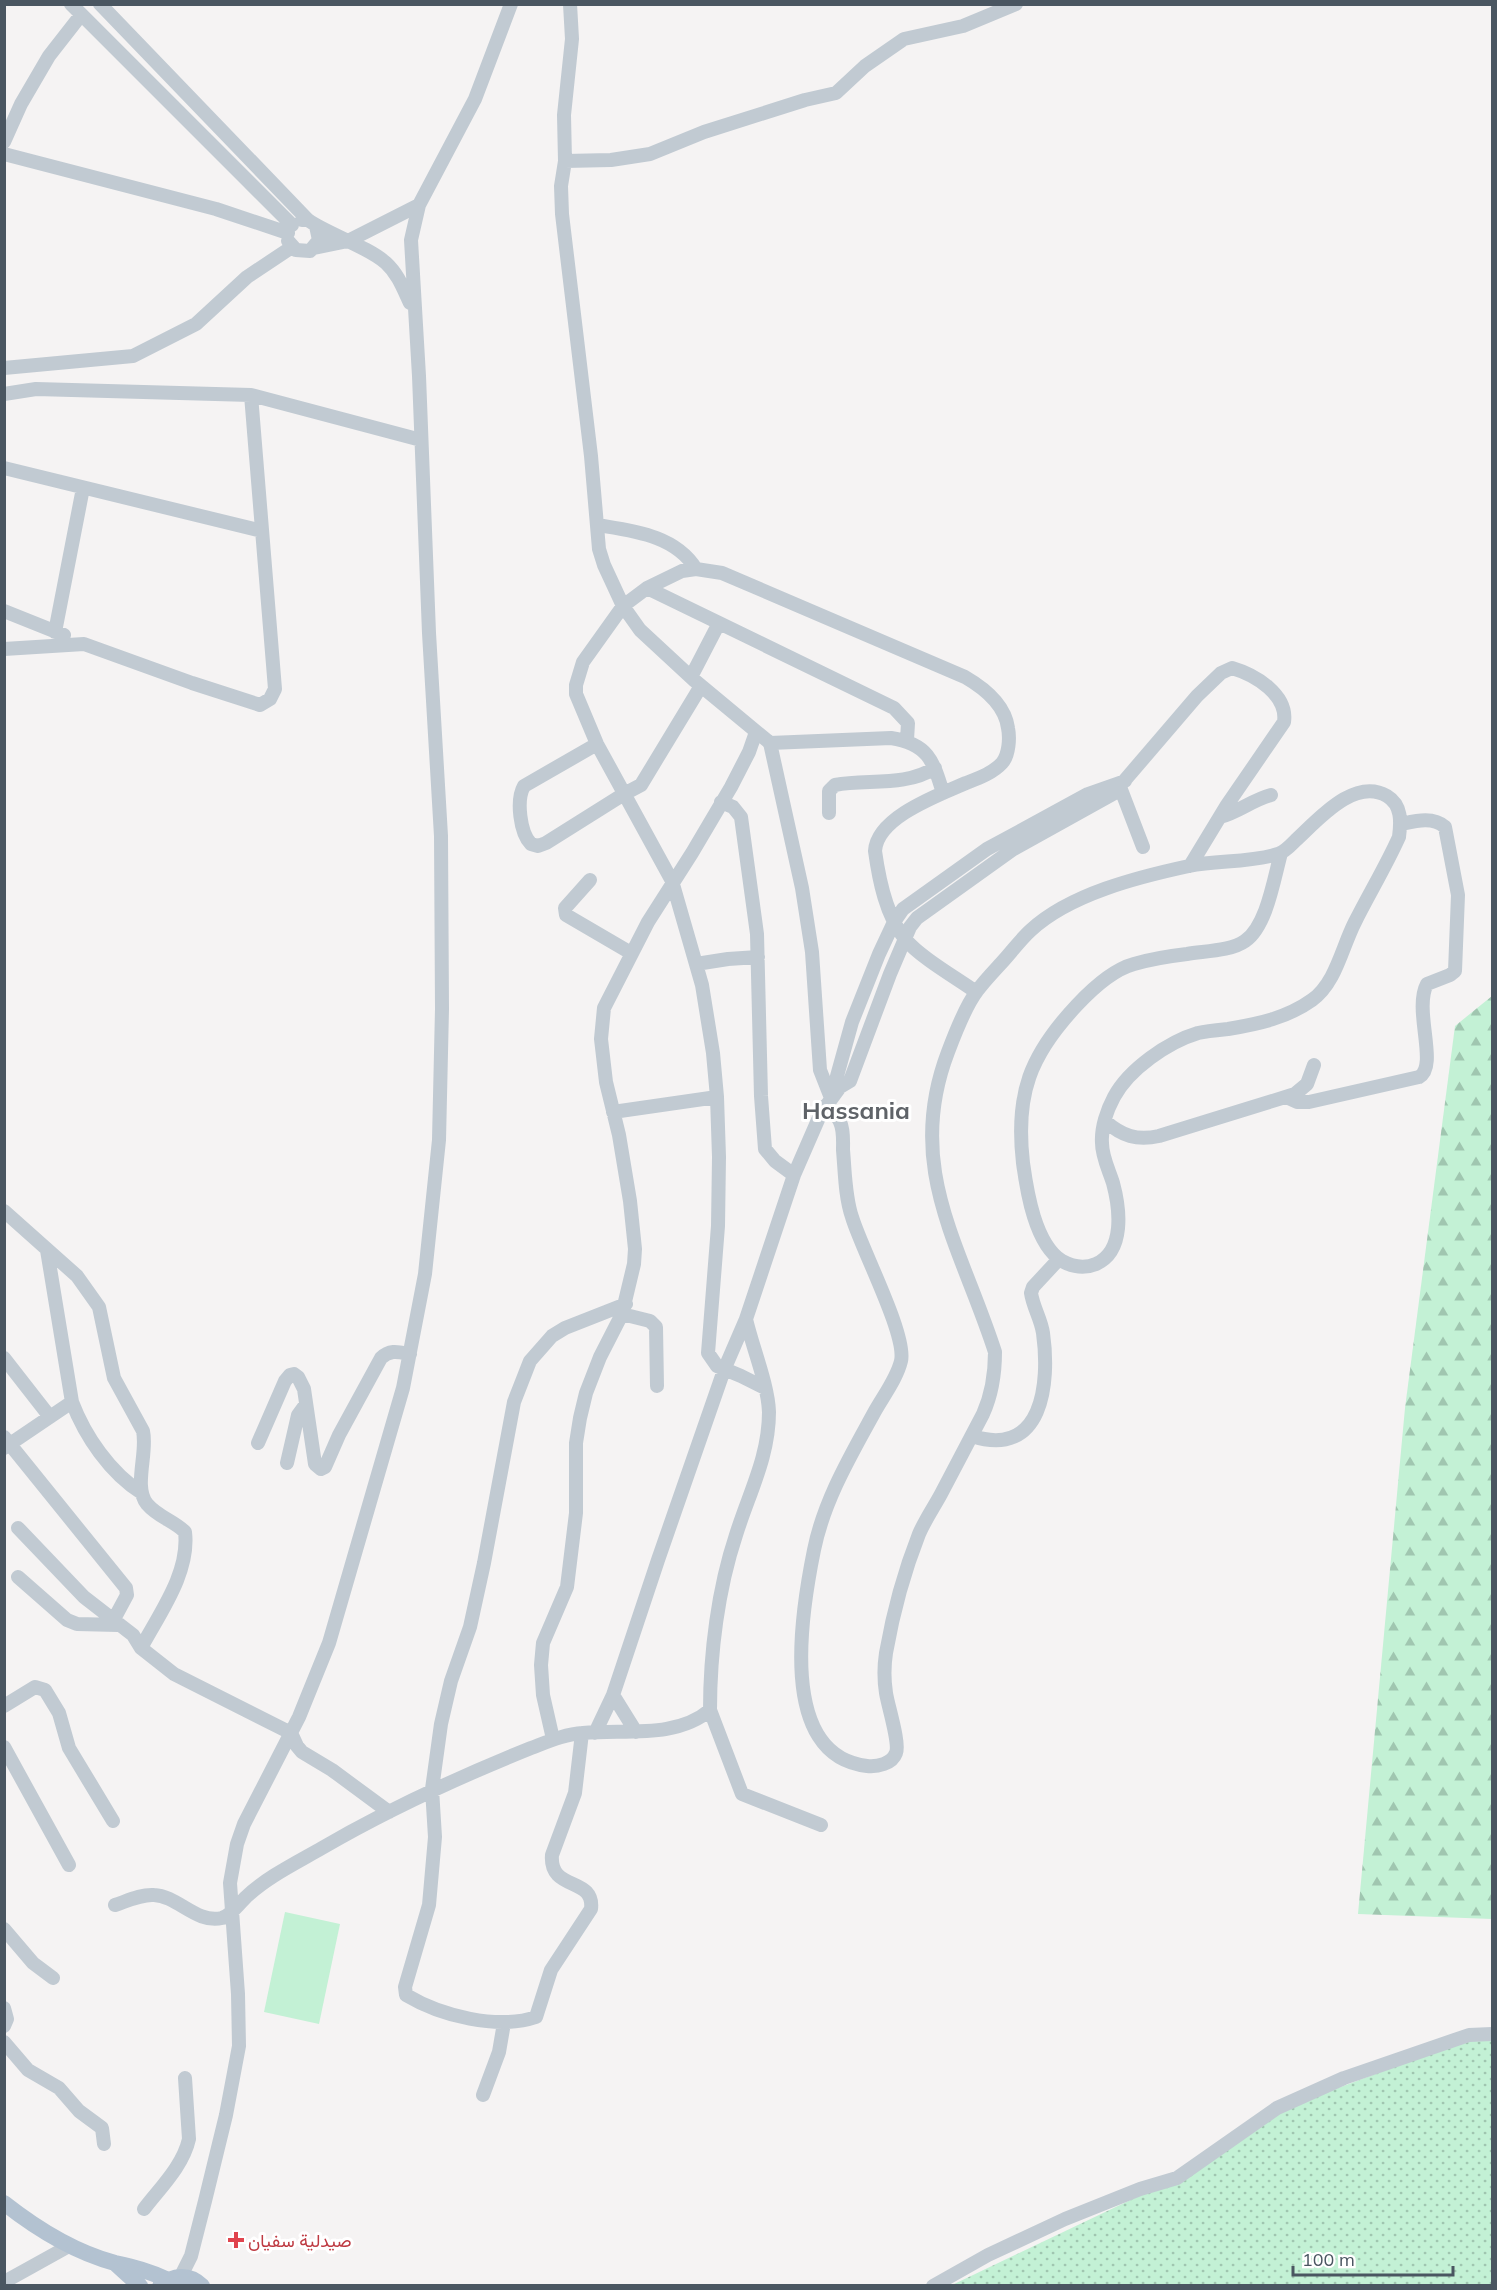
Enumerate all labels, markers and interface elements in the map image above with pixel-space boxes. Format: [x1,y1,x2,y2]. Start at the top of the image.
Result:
district label: Hassania [802,1095,910,1125]
place label: صيدلية سفيان [248,2229,351,2252]
marker: صيدلية سفيان [229,2233,243,2247]
scale bar [1293,2239,1454,2277]
text: 100 m [1302,2248,1355,2271]

